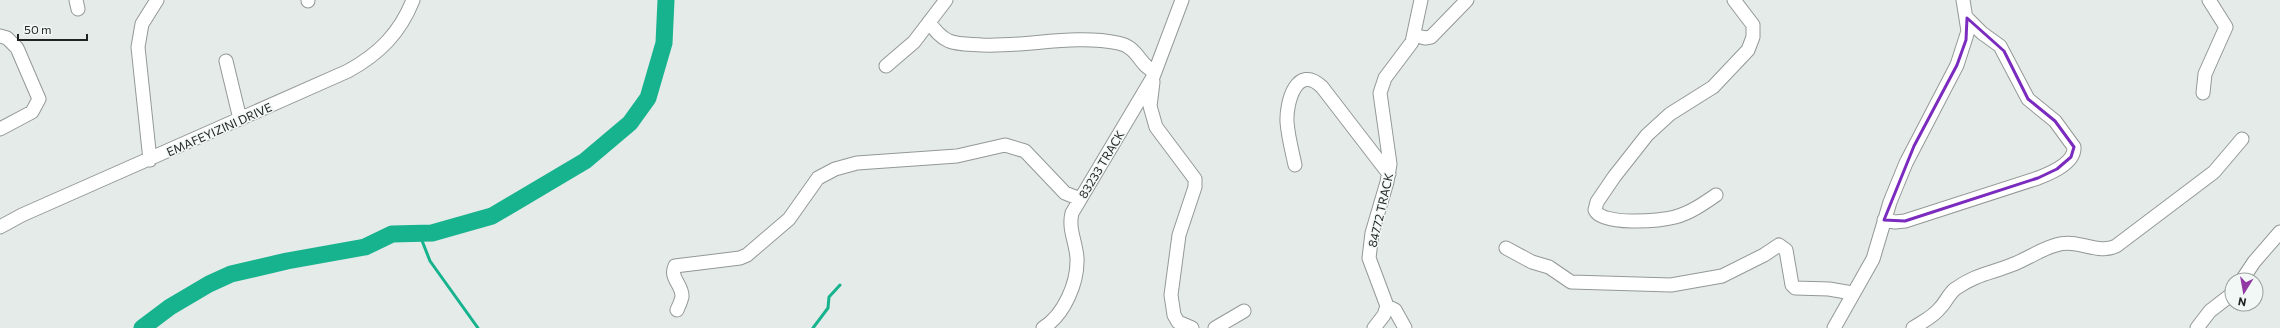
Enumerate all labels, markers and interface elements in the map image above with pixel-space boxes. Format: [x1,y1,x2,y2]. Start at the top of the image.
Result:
scale bar [18,16,87,42]
text: 50 m [24,22,52,36]
street label: EMAFEYIZINI DRIVE [164,99,274,159]
street label: 83233 TRACK [1075,128,1127,200]
street label: 84772 TRACK [1365,171,1395,249]
north arrow [2224,272,2264,312]
text: N [2237,295,2247,309]

